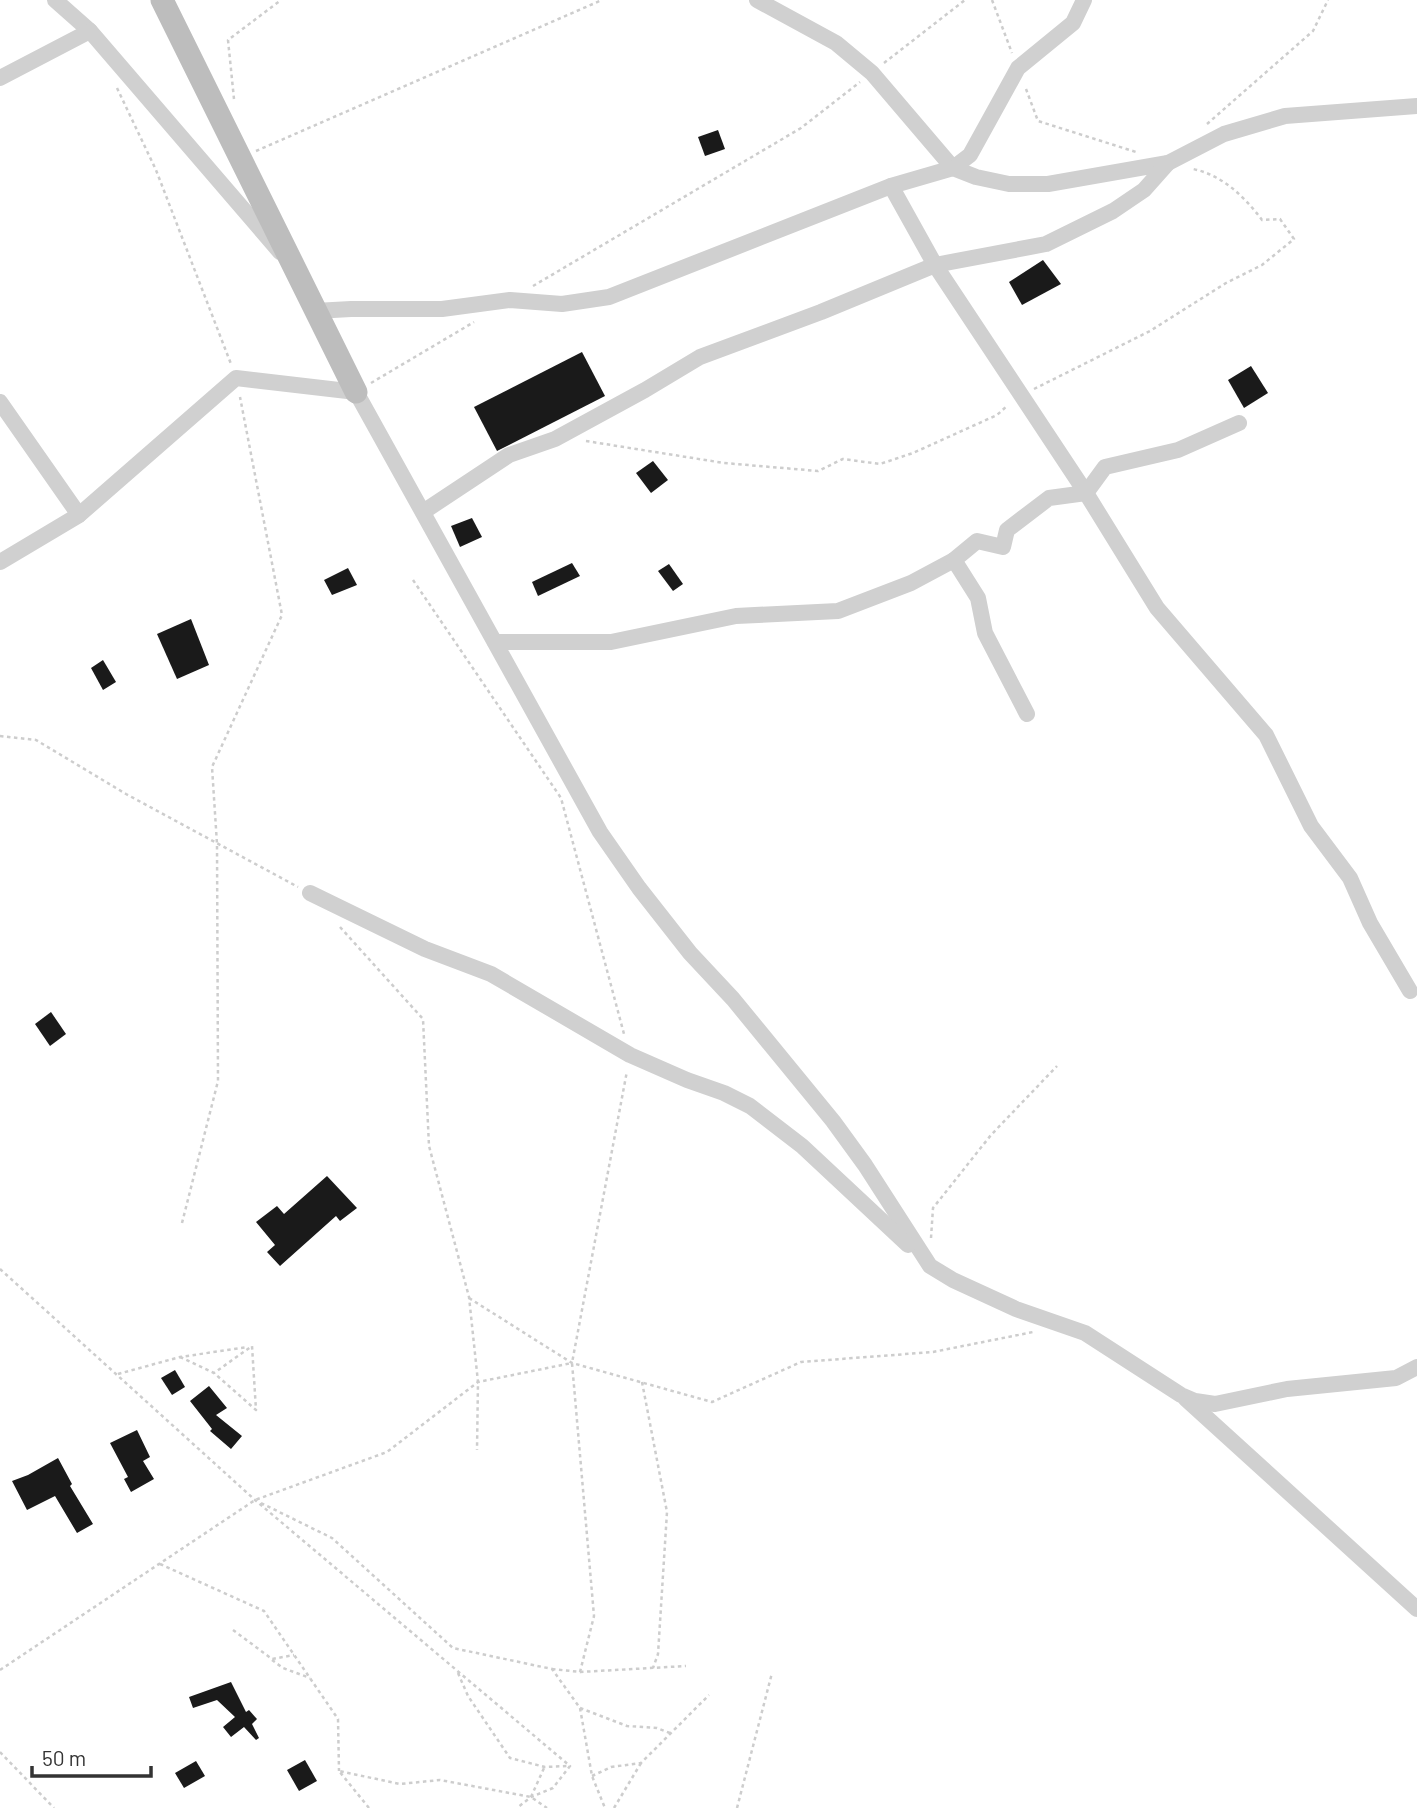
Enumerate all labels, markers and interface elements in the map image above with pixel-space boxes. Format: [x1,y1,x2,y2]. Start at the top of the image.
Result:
scale bar [32,1734,150,1778]
text: 50 m [42,1745,86,1770]

